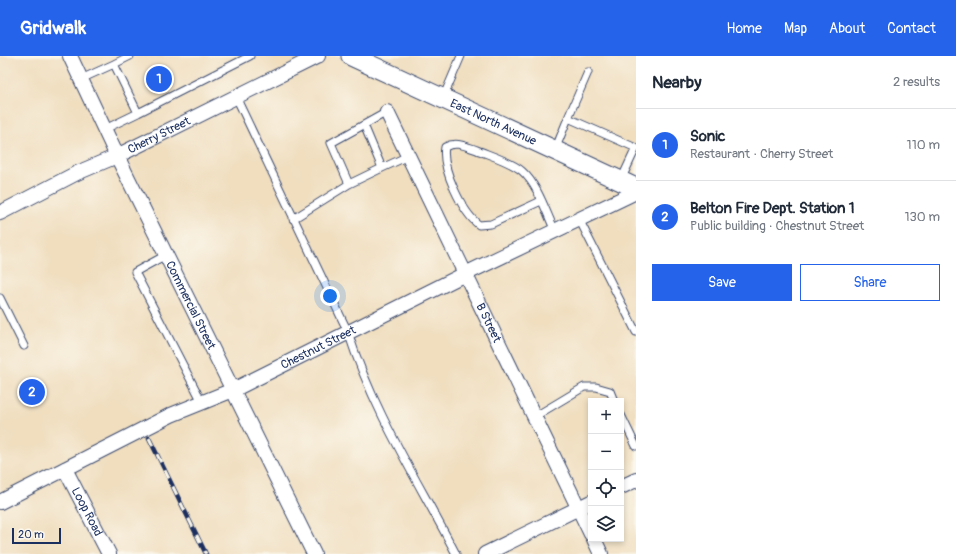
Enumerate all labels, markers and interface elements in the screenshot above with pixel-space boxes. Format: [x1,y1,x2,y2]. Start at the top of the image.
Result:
text: Gridwalk [20,16,86,40]
text: Home [727,20,762,37]
text: Map [784,20,807,37]
text: About [829,20,865,37]
text: Contact [887,20,936,37]
pin: 1 [146,64,172,94]
text: Nearby [652,72,701,93]
text: 2 results [893,74,940,90]
street label: East North Avenue [448,96,539,148]
street label: Cherry Street [125,113,193,157]
text: Sonic [690,127,725,146]
text: 1 [662,137,668,153]
text: 110 m [907,137,940,153]
text: Restaurant · Cherry Street [690,146,833,162]
text: Belton Fire Dept. Station 1 [690,199,855,218]
text: 2 [661,209,669,225]
text: 130 m [904,209,940,225]
text: Public building · Chestnut Street [690,218,864,234]
street label: Commercial Street [163,258,219,352]
button: Save [652,264,792,301]
button: Share [800,264,940,301]
your location [320,286,340,306]
street label: B Street [473,301,505,345]
street label: Chestnut Street [278,322,358,372]
pin: 2 [19,377,45,407]
map controls [588,398,624,542]
button: + [588,398,624,434]
button: − [588,434,624,470]
button: locate [588,470,624,506]
street label: Loop Road [68,485,106,539]
button: layers [588,506,624,542]
scale bar [12,526,61,545]
text: 20 m [18,528,44,541]

